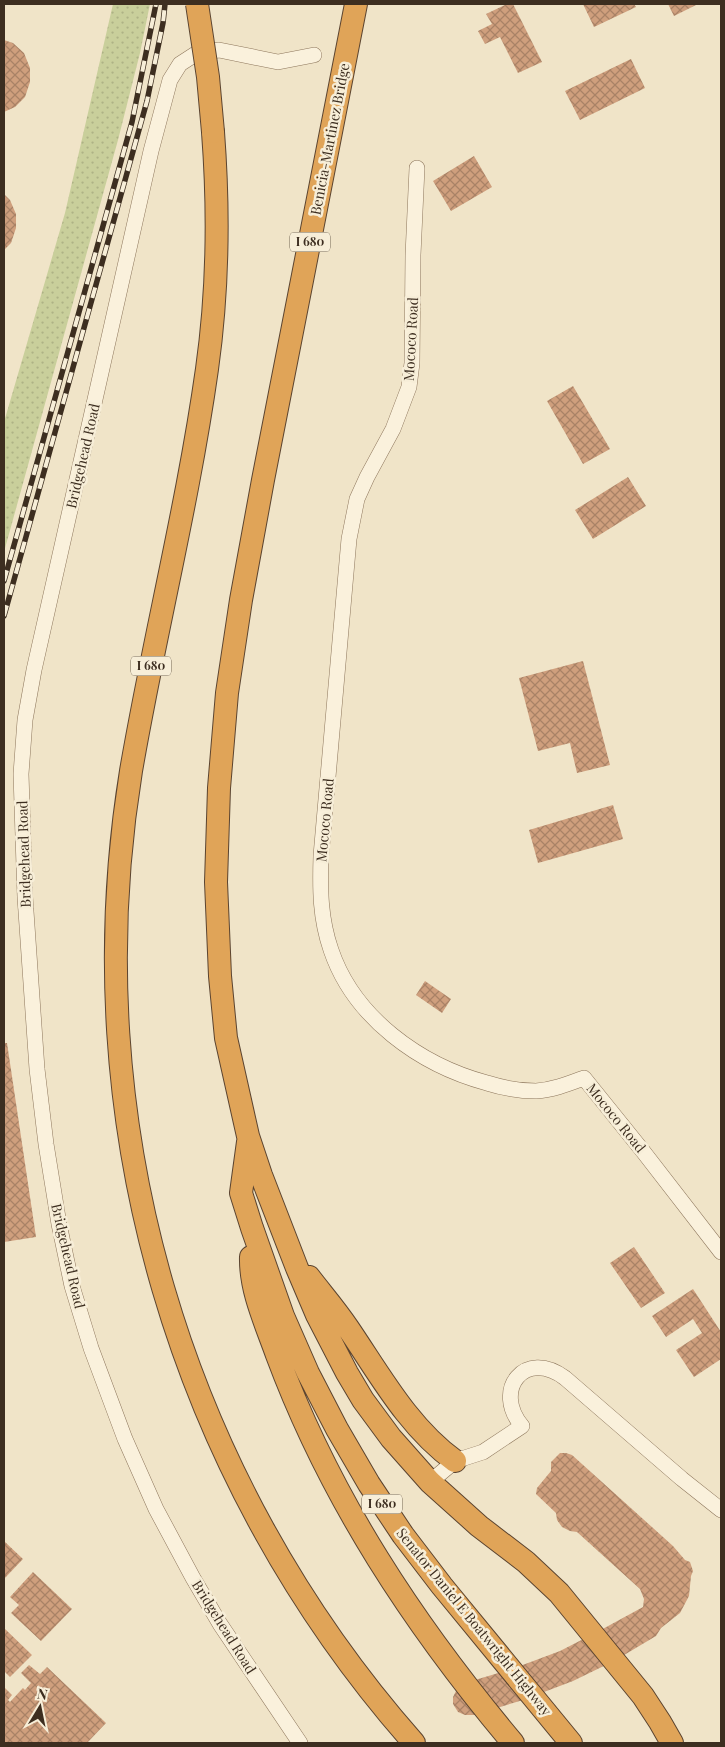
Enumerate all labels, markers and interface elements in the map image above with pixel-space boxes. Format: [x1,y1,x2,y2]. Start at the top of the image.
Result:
street label: Benicia-Martinez Bridge [305,61,354,216]
road number: I 680 [290,232,330,252]
street label: Mococo Road [399,297,422,381]
street label: Bridgehead Road [61,402,104,510]
road number: I 680 [131,656,171,676]
street label: Mococo Road [311,777,338,863]
street label: Bridgehead Road [12,800,35,908]
street label: Mococo Road [583,1079,650,1156]
street label: Bridgehead Road [47,1202,90,1310]
road number: I 680 [362,1495,402,1514]
street label: Senator Daniel E Boatwright Highway [393,1524,556,1719]
street label: Bridgehead Road [188,1576,261,1677]
north arrow [15,1682,65,1732]
text: N [36,1683,49,1704]

